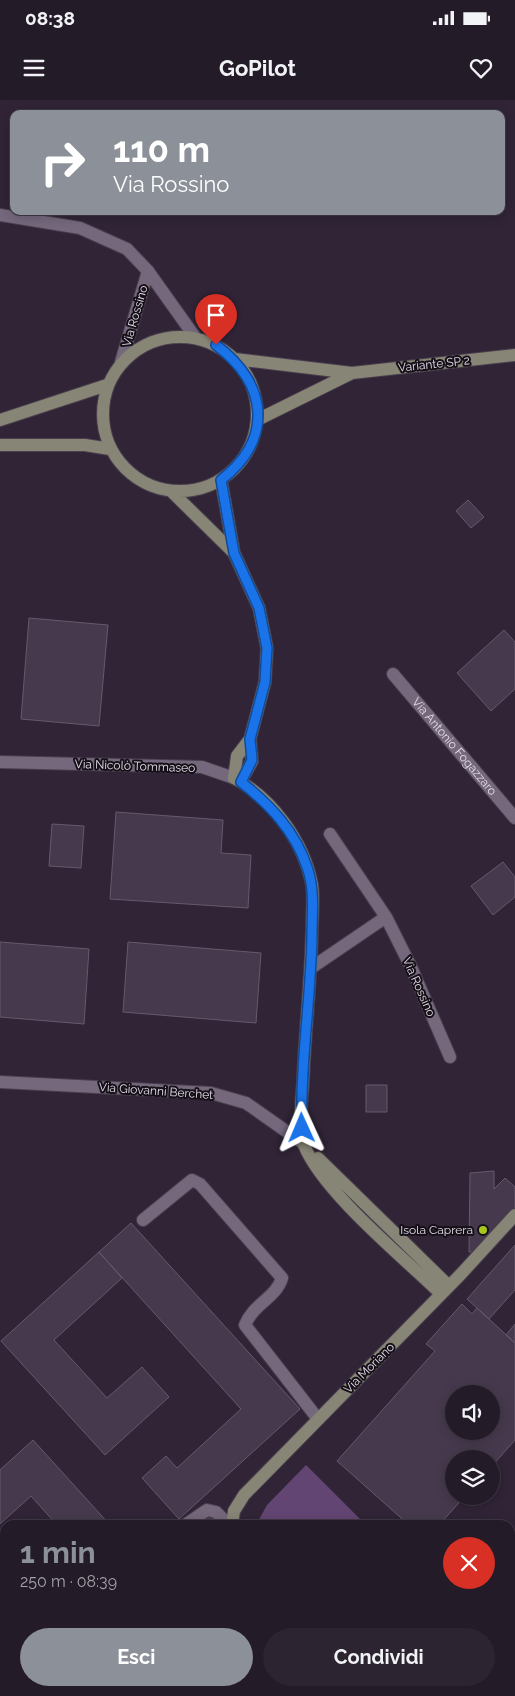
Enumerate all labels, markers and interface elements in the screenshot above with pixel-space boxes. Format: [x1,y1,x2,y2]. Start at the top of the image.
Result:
text: 08:38 [25,7,75,29]
icon: menu [20,54,48,82]
icon: heart [467,54,495,82]
text: GoPilot [219,55,296,81]
text: 110 m [113,129,210,170]
icon: right [30,130,95,195]
text: Via Rossino [113,171,229,197]
street label: Via Rossino [120,284,150,348]
pin [195,294,237,345]
icon: arrive [202,301,230,329]
street label: Variante SP 2 [397,353,471,375]
street label: Via Antonio Fogazzaro [409,695,500,798]
street label: Via Nicolò Tommaseo [74,757,196,775]
street label: Via Rossino [400,955,438,1019]
street label: Via Giovanni Berchet [98,1080,214,1102]
position arrow [275,1101,327,1153]
place label: Isola Caprera [400,1223,473,1237]
marker: Isola Caprera [477,1224,489,1236]
street label: Via Moriano [341,1340,397,1396]
map controls [445,1385,500,1505]
button: sound [445,1385,500,1440]
button: layers [445,1450,500,1505]
text: 1 min [20,1535,96,1570]
button: close [443,1537,495,1589]
text: 250 m · 08:39 [20,1572,117,1591]
button: Esci [20,1628,253,1686]
button: Condividi [263,1628,495,1686]

